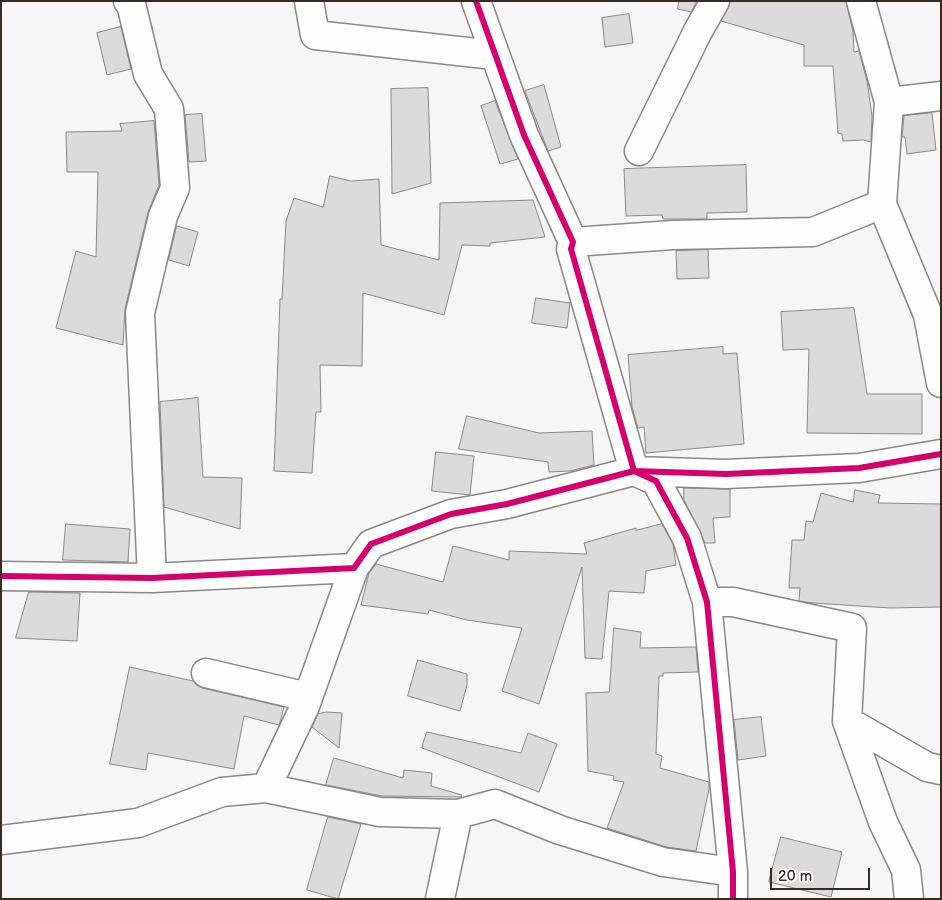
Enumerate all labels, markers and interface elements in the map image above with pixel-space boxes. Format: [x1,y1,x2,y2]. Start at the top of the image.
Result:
scale bar [772,858,872,890]
text: 20 m [778,867,812,886]

